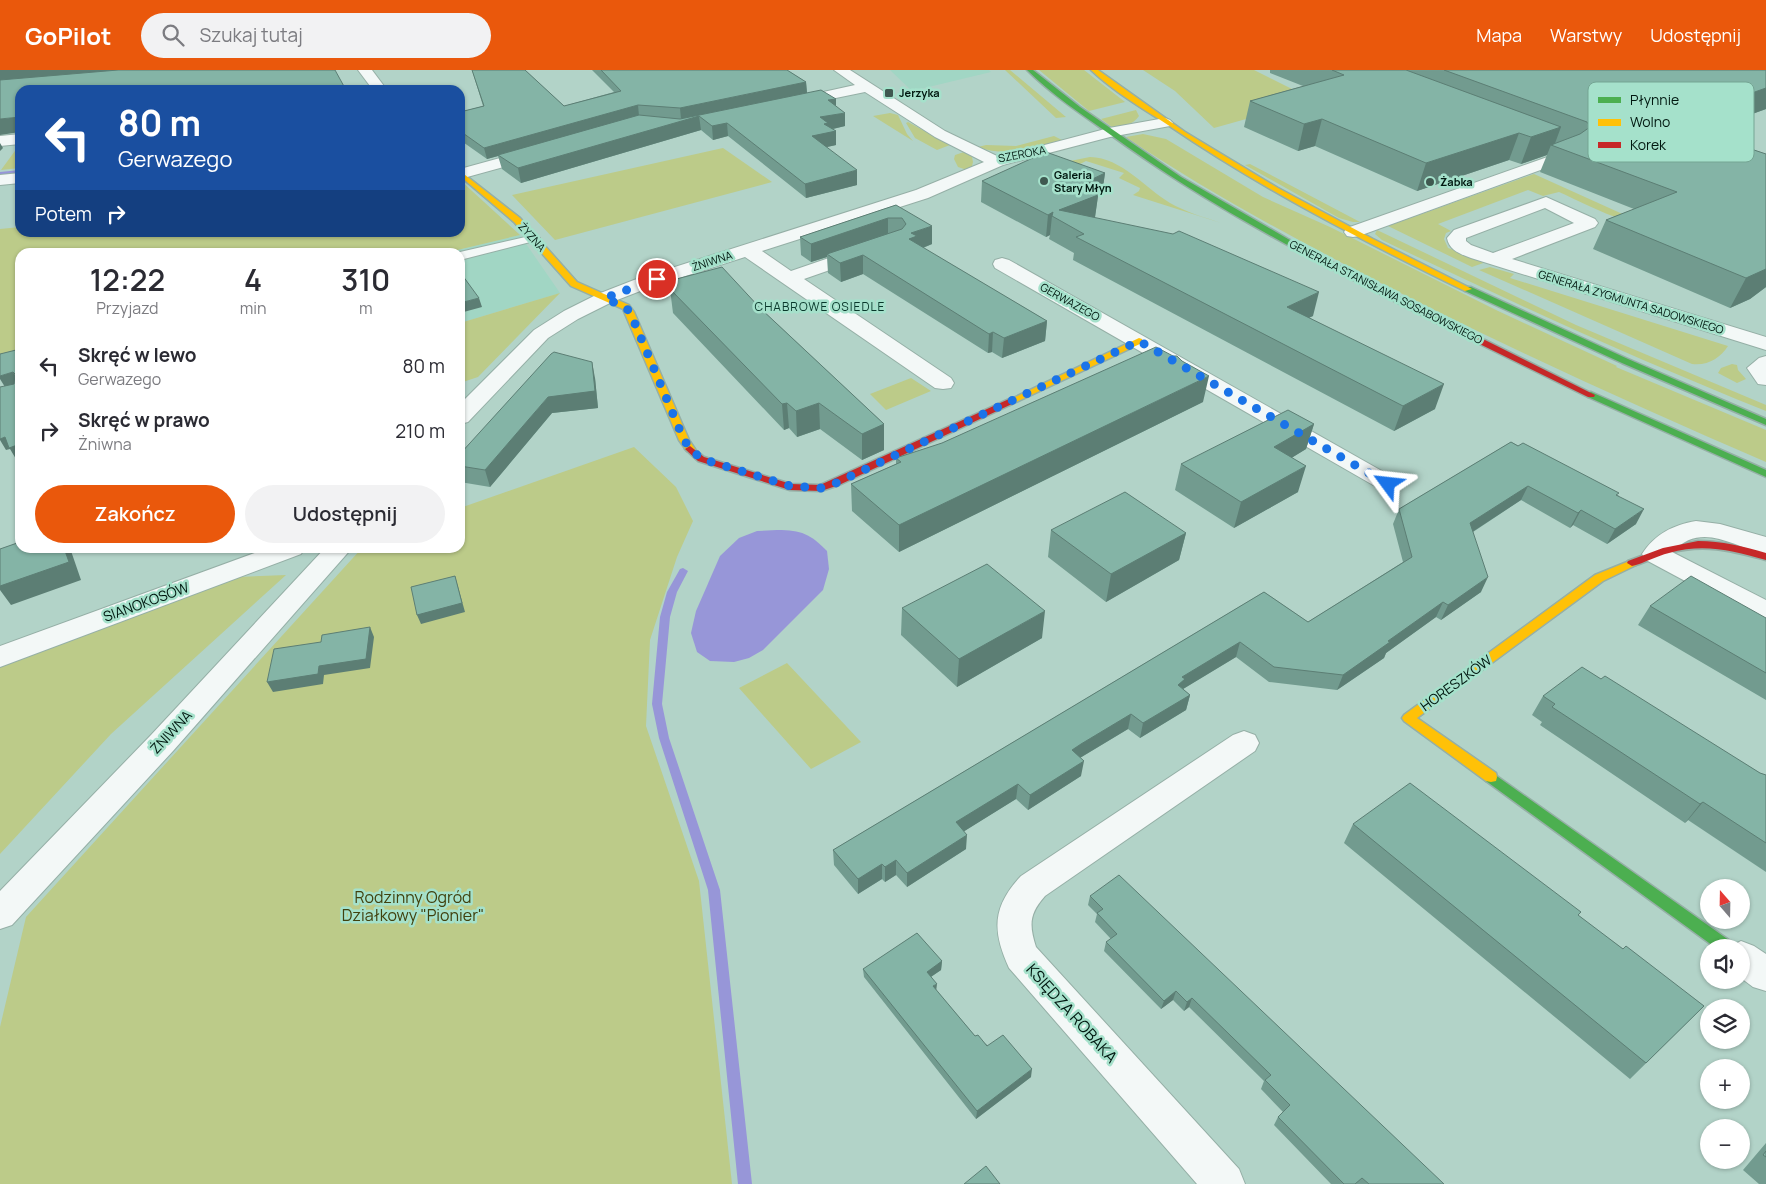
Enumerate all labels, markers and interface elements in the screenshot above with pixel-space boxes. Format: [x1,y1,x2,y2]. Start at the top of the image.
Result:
search box [141,13,491,58]
text: GoPilot [25,19,111,52]
icon: search [159,21,187,49]
text: Szukaj tutaj [199,22,303,48]
text: Mapa [1476,23,1522,47]
text: Warstwy [1550,23,1622,47]
text: Udostępnij [1650,23,1741,47]
legend [1588,82,1754,162]
place label: Jerzyka [899,85,940,100]
marker: Jerzyka [883,87,895,99]
text: Płynnie [1630,90,1679,109]
text: 80 m [118,99,201,147]
icon: left [35,105,100,170]
text: Wolno [1630,112,1670,131]
text: Korek [1630,135,1667,154]
street label: SZEROKA [997,142,1047,165]
text: Gerwazego [118,144,232,174]
place label: Galeria Stary Młyn [1054,167,1112,195]
place label: Żabka [1440,174,1473,189]
marker: Galeria Stary Młyn [1038,175,1050,187]
marker: Żabka [1424,176,1436,188]
icon: right [102,200,130,228]
text: Potem [35,201,92,227]
street label: ŻYZNA [515,219,549,254]
street label: GENERAŁA STANISŁAWA SOSABOWSKIEGO [1287,236,1485,347]
street label: ŻNIWNA [690,247,734,274]
pin [636,258,678,300]
text: 12:22 [90,259,165,300]
text: 4 [244,259,262,300]
text: 310 [341,259,390,300]
icon: arrive [643,265,671,293]
street label: GENERAŁA ZYGMUNTA SADOWSKIEGO [1537,266,1726,337]
street label: GERWAZEGO [1038,279,1103,324]
text: Przyjazd [96,297,159,319]
text: min [240,297,267,319]
text: m [359,297,373,319]
district label: CHABROWE OSIEDLE [755,298,885,315]
text: Skręć w lewo [78,342,197,368]
icon: left [35,352,63,380]
text: 80 m [402,353,445,379]
text: Gerwazego [78,368,161,390]
text: Skręć w prawo [78,407,210,433]
icon: right [35,417,63,445]
text: 210 m [395,418,445,444]
text: Żniwna [78,433,132,455]
position arrow [1361,457,1413,509]
button: Zakończ [35,485,235,543]
button: Udostępnij [245,485,445,543]
street label: SIANOKOSÓW [100,577,191,626]
street label: HORESZKÓW [1416,650,1495,715]
street label: ŻNIWNA [146,706,196,758]
north arrow [1700,879,1750,929]
map controls [1700,879,1750,1169]
park label: Rodzinny Ogród Działkowy "Pionier" [342,886,484,926]
button: sound [1700,939,1750,989]
street label: KSIĘDZA ROBAKA [1021,959,1123,1067]
button: layers [1700,999,1750,1049]
button: + [1700,1059,1750,1109]
button: − [1700,1119,1750,1169]

